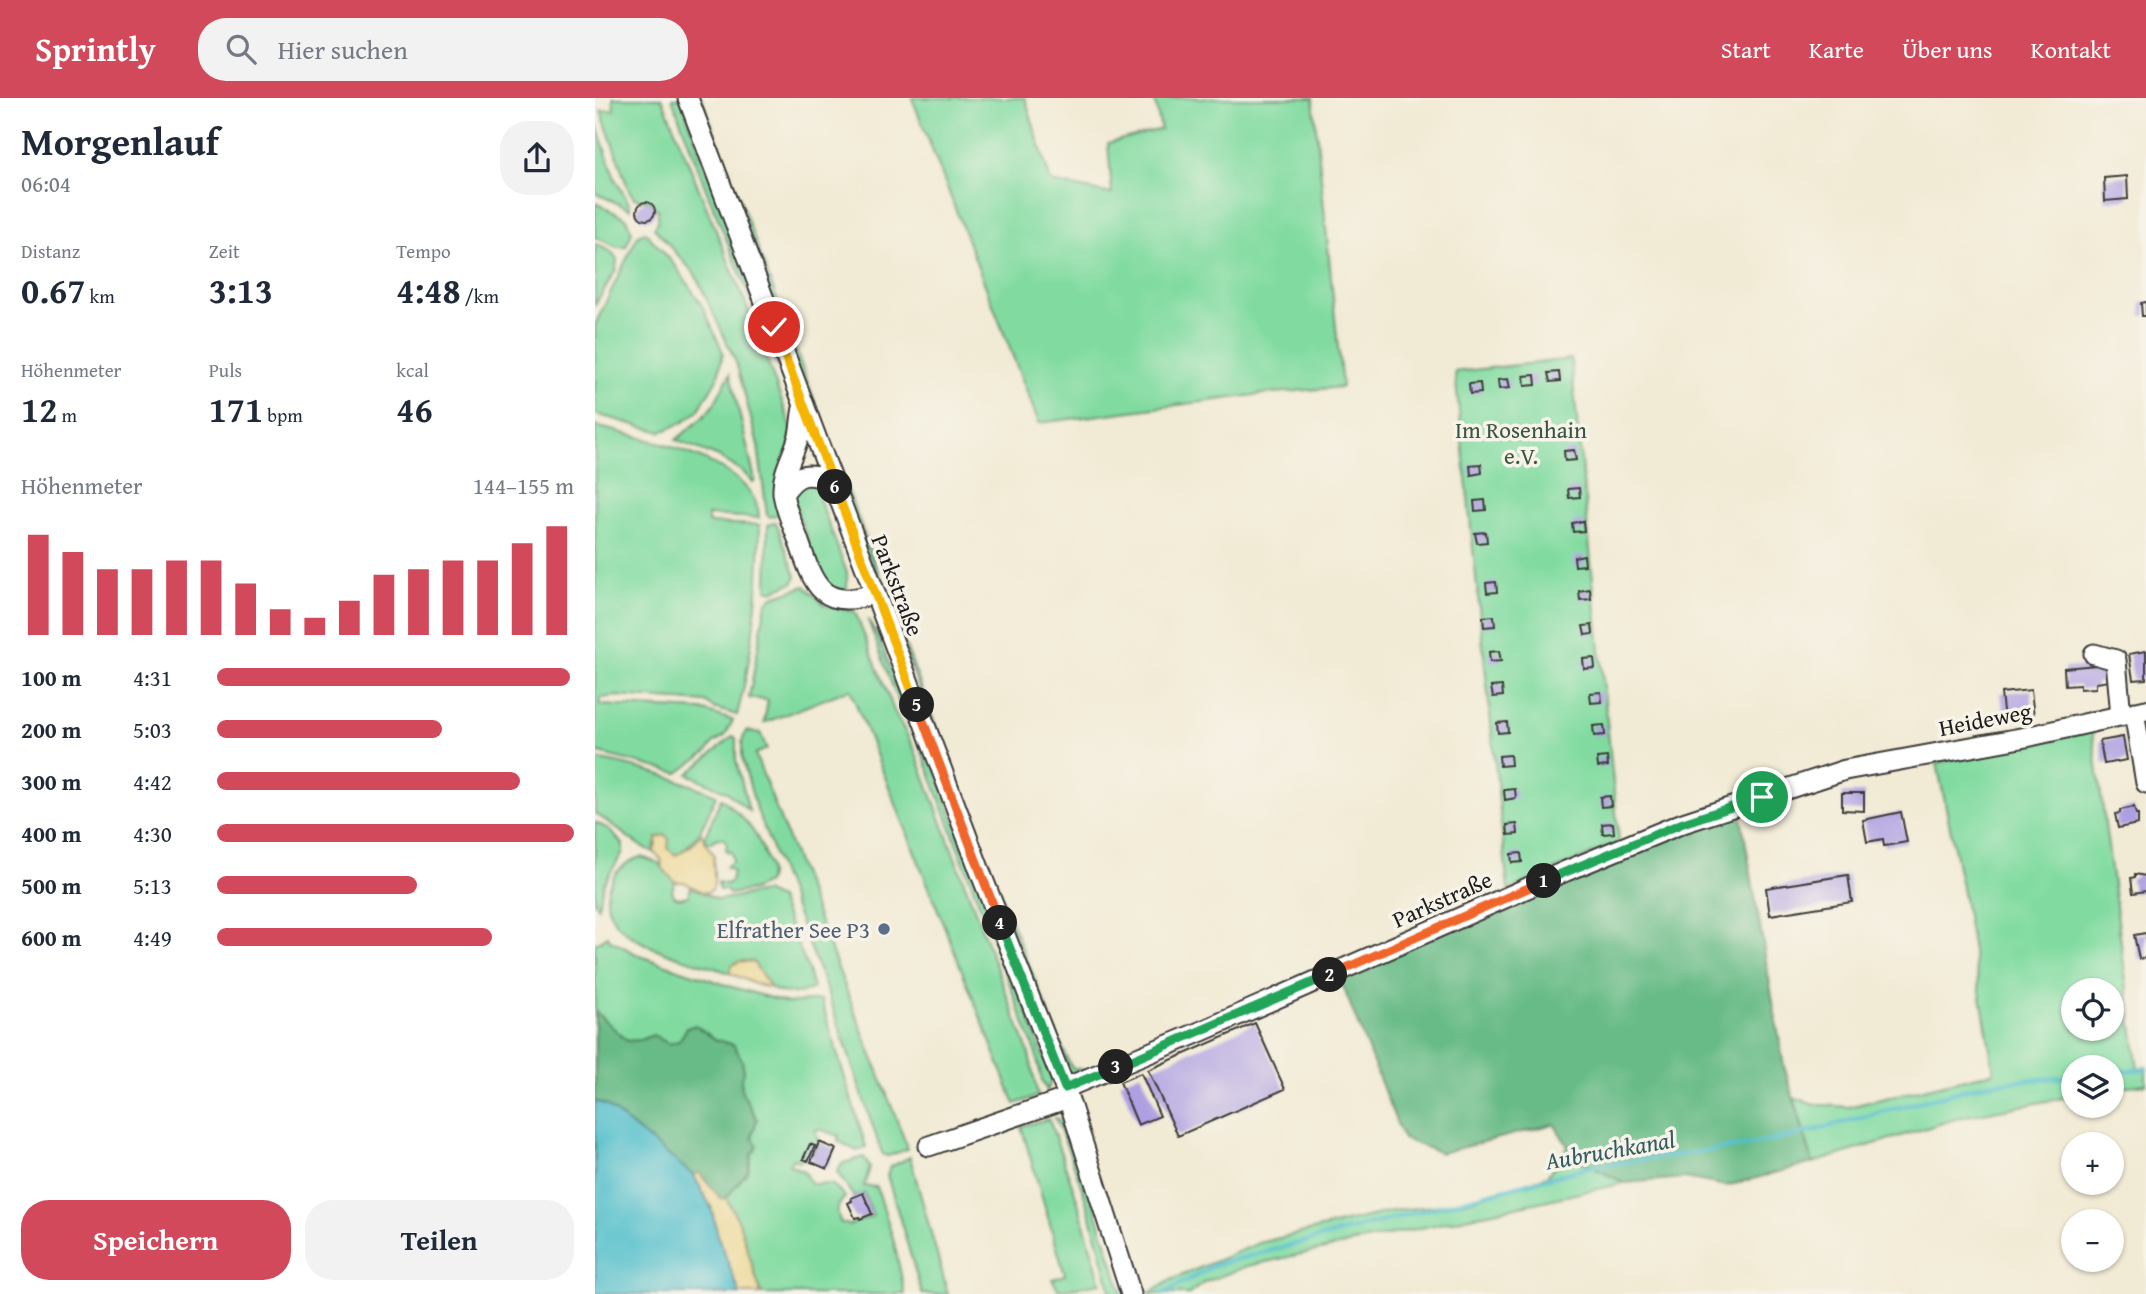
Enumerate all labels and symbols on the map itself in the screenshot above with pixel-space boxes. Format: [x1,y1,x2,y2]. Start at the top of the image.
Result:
pin [744,297,804,357]
park label: Im Rosenhain e.V. [1455,413,1587,472]
pin: 6 [817,470,853,504]
street label: Parkstraße [864,530,932,640]
pin: 5 [899,688,935,722]
street label: Heideweg [1936,694,2035,744]
pin [1732,767,1792,827]
street label: Parkstraße [1387,862,1497,936]
pin: 1 [1527,864,1562,898]
pin: 4 [983,906,1017,940]
place label: Elfrather See P3 [717,913,870,946]
marker: Elfrather See P3 [876,921,892,937]
pin: 2 [1313,958,1347,992]
pin: 3 [1099,1049,1133,1084]
water label: Aubruchkanal [1541,1121,1678,1179]

